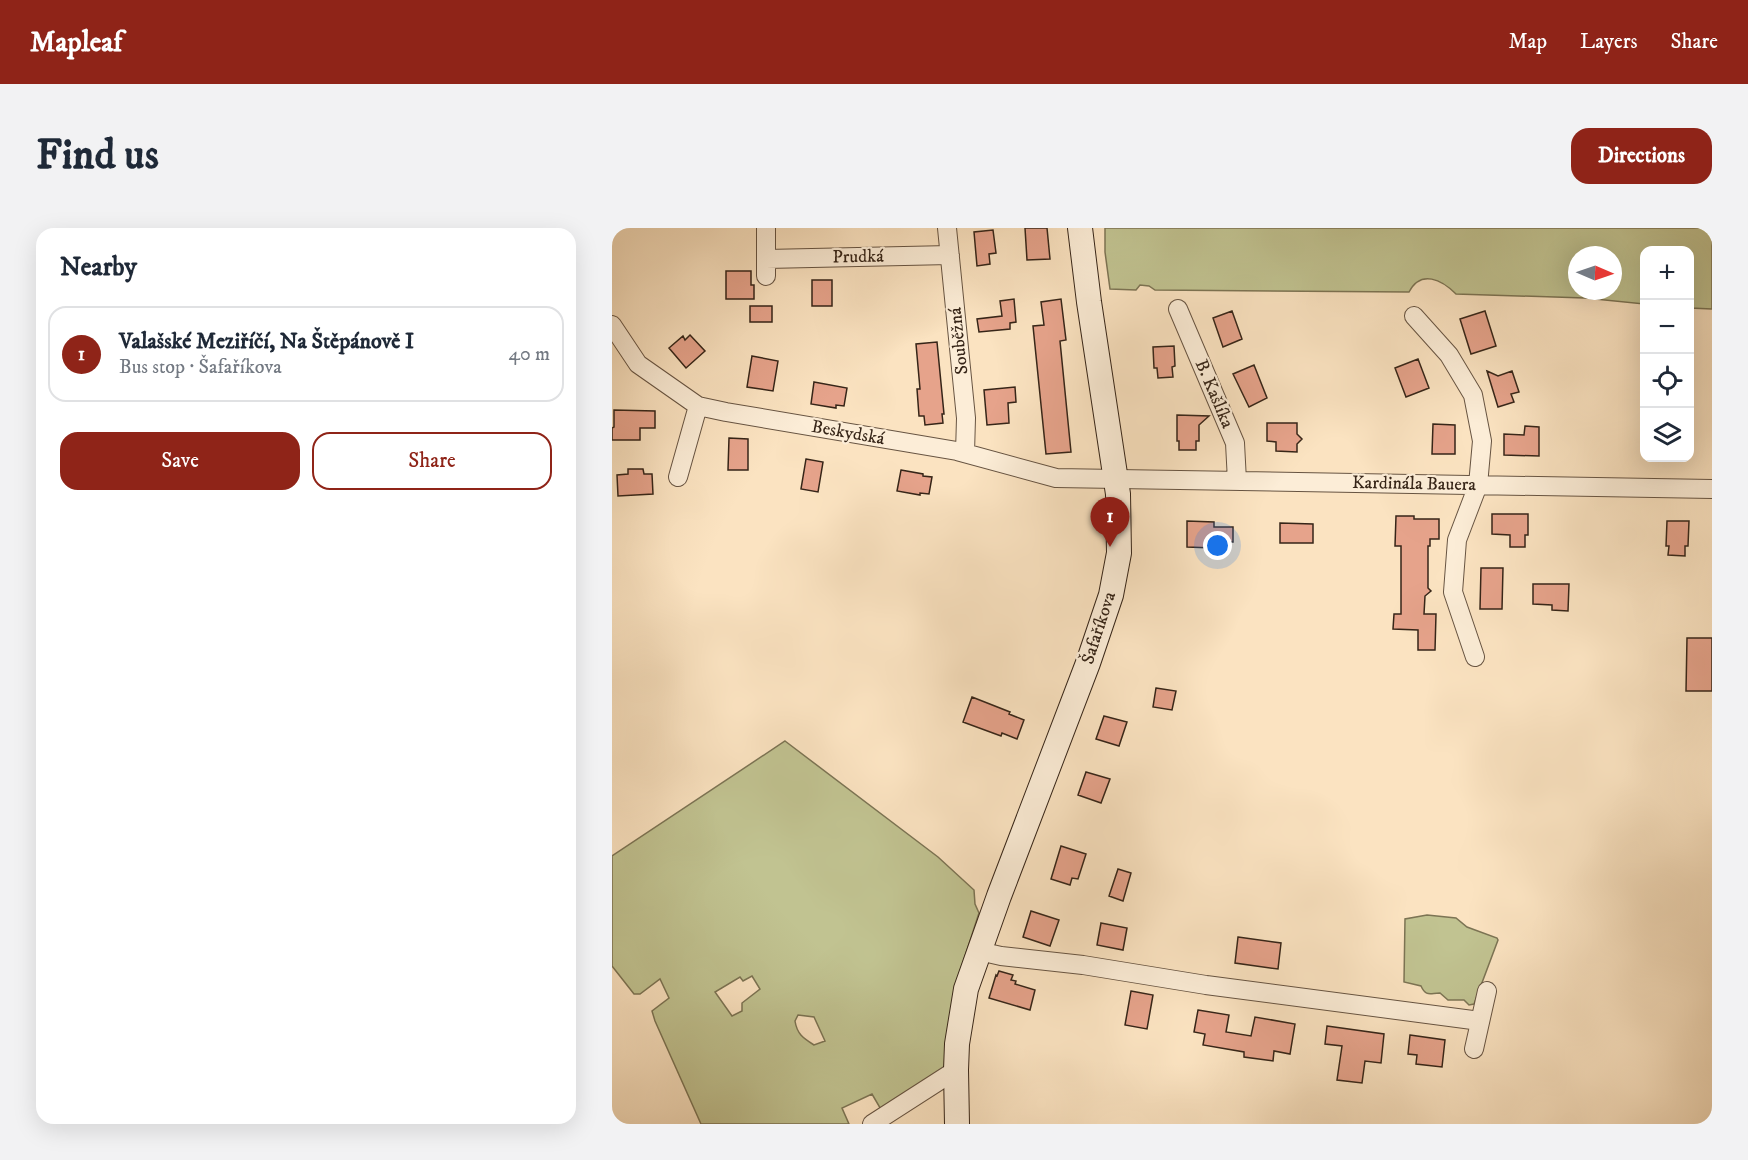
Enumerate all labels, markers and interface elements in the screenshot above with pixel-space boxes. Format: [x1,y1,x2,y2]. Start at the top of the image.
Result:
text: Mapleaf [30,25,122,60]
text: Map [1508,29,1547,55]
text: Layers [1580,29,1638,55]
text: Share [1671,29,1718,55]
button: Directions [1571,128,1712,184]
text: Find us [36,130,159,182]
street label: Prudká [832,246,884,268]
north arrow [1568,246,1622,300]
map controls [1640,246,1694,462]
button: + [1640,246,1694,300]
text: Nearby [60,251,137,284]
button: − [1640,300,1694,354]
street label: Souběžná [944,306,973,376]
text: Valašské Meziříčí, Na Štěpánově I [119,328,414,355]
text: 1 [78,342,85,367]
text: 40 m [508,342,550,367]
button: locate [1640,354,1694,408]
text: Bus stop · Šafaříkova [119,355,282,380]
street label: B. Kašlíka [1190,356,1238,432]
button: layers [1640,408,1694,462]
street label: Beskydská [810,416,887,450]
button: Save [60,432,300,490]
button: Share [312,432,552,490]
street label: Kardinála Bauera [1352,472,1477,496]
pin: 1 [1090,498,1130,547]
your location [1203,531,1232,560]
street label: Šafaříkova [1076,588,1121,667]

